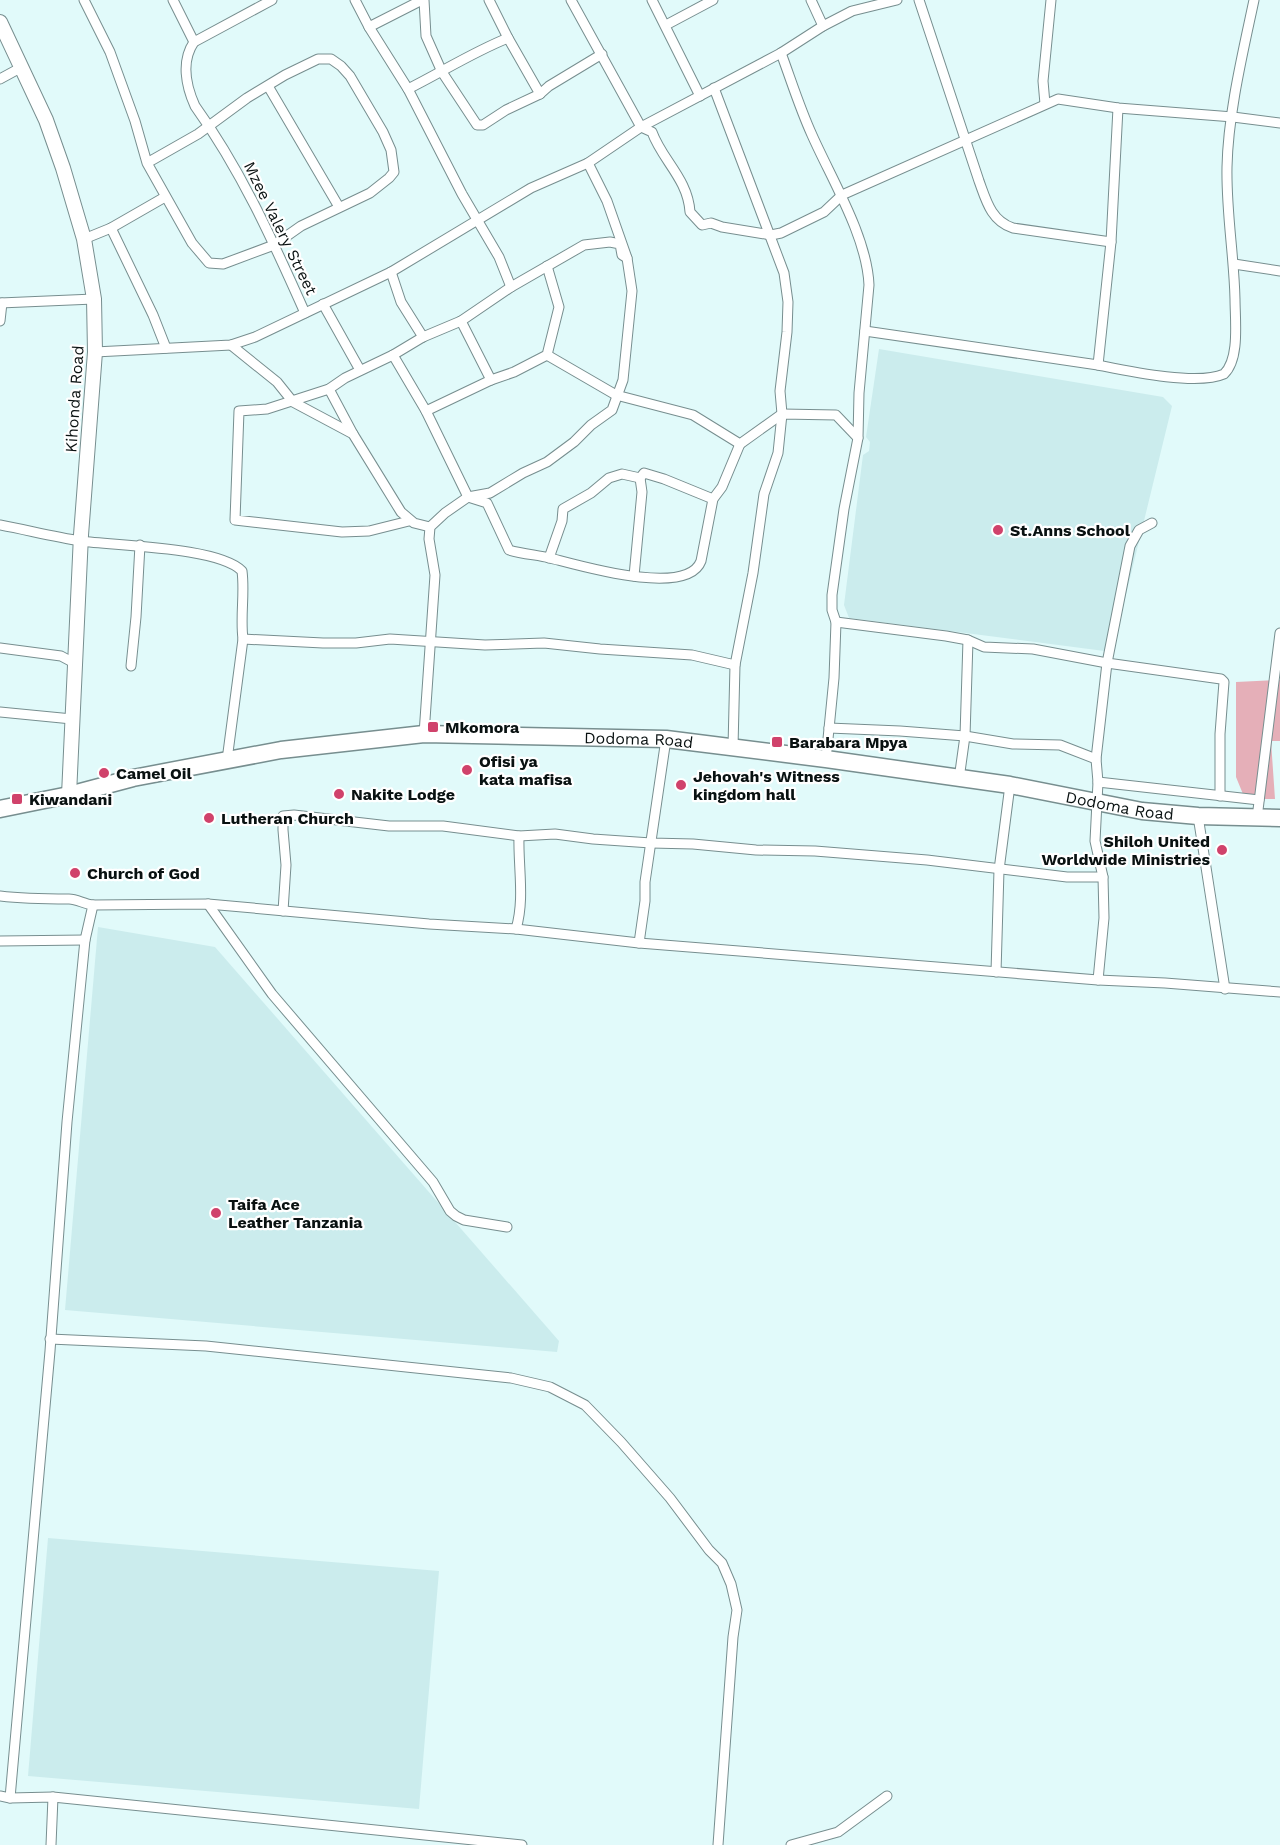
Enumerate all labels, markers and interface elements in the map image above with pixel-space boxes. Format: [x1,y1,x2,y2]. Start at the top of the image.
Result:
street label: Mzee Valery Street [240,158,321,298]
street label: Kihonda Road [61,345,88,453]
place label: St.Anns School [1010,521,1131,540]
marker: St.Anns School [991,523,1005,537]
place label: Mkomora [445,718,520,737]
marker: Mkomora [426,720,440,734]
street label: Dodoma Road [584,728,694,752]
place label: Barabara Mpya [789,733,908,752]
marker: Barabara Mpya [770,735,784,749]
place label: Ofisi ya kata mafisa [479,752,573,789]
marker: Ofisi ya kata mafisa [460,763,474,777]
place label: Camel Oil [116,764,192,783]
marker: Camel Oil [97,766,111,780]
place label: Jehovah's Witness kingdom hall [693,767,840,804]
marker: Jehovah's Witness kingdom hall [674,778,688,792]
place label: Nakite Lodge [351,785,455,804]
marker: Nakite Lodge [332,787,346,801]
street label: Dodoma Road [1064,787,1175,824]
place label: Kiwandani [29,790,112,809]
marker: Kiwandani [10,792,24,806]
place label: Lutheran Church [221,809,354,828]
marker: Lutheran Church [202,811,216,825]
place label: Shiloh United Worldwide Ministries [1042,832,1210,869]
marker: Shiloh United Worldwide Ministries [1215,843,1229,857]
place label: Church of God [87,864,200,883]
marker: Church of God [68,866,82,880]
place label: Taifa Ace Leather Tanzania [228,1195,363,1232]
marker: Taifa Ace Leather Tanzania [209,1206,223,1220]

